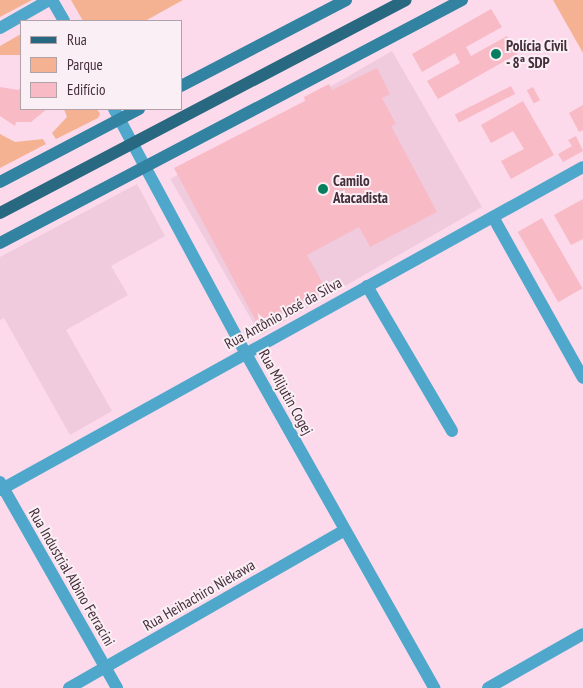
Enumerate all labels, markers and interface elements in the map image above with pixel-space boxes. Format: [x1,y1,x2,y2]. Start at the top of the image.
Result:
legend [20,20,182,110]
text: Rua [67,30,87,49]
place label: Polícia Civil - 8ª SDP [506,36,568,71]
marker: Polícia Civil - 8ª SDP [490,48,502,60]
text: Parque [67,55,103,74]
text: Edifício [67,80,105,99]
place label: Camilo Atacadista [333,171,388,206]
marker: Camilo Atacadista [317,183,329,195]
street label: Rua Antônio José da Silva [221,273,345,353]
street label: Rua Miljutin Cogej [255,346,317,438]
street label: Rua Industrial Albino Ferracini [25,505,119,649]
street label: Rua Heihachiro Niekawa [140,556,258,634]

